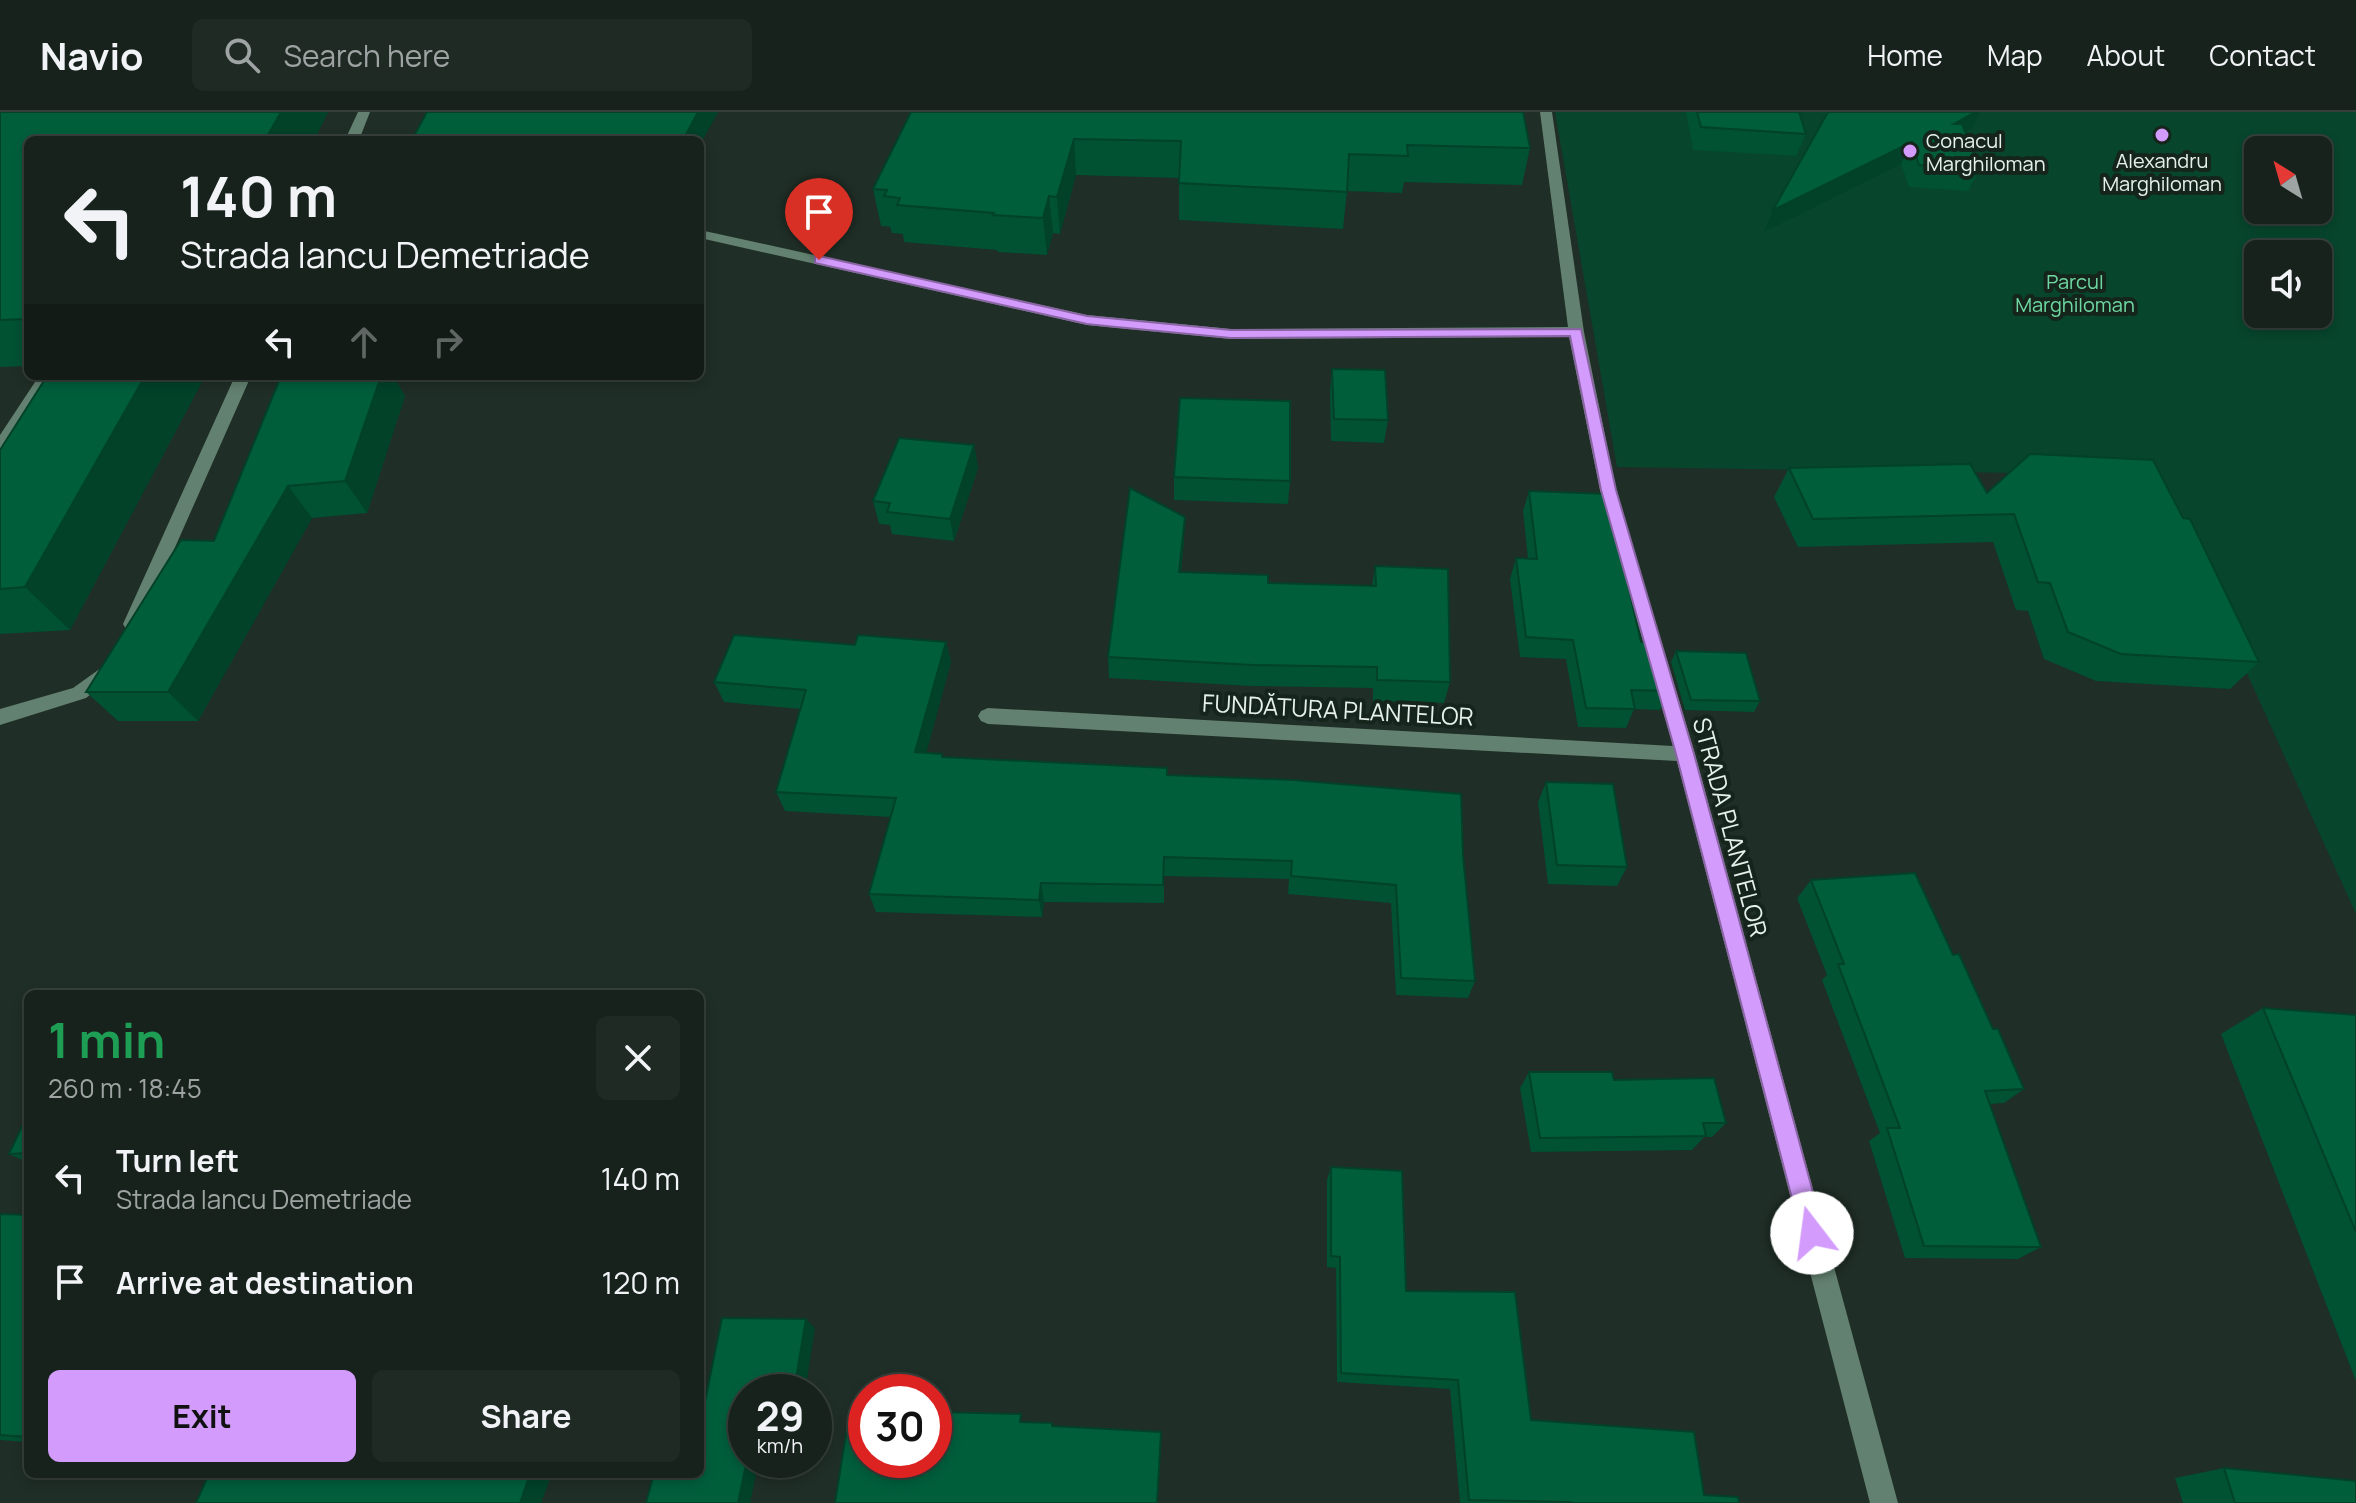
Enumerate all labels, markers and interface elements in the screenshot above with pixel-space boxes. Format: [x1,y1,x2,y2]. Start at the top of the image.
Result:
search box [192,19,752,91]
text: Navio [40,29,144,81]
icon: search [220,33,264,77]
text: Search here [284,35,450,76]
text: Home [1867,36,1943,74]
text: Map [1987,36,2043,74]
text: About [2087,36,2165,74]
text: Contact [2209,36,2316,74]
marker: Alexandru Marghiloman [2153,126,2171,144]
place label: Conacul Marghiloman [1926,127,2046,177]
north arrow [2244,136,2332,224]
map controls [2244,136,2332,328]
marker: Conacul Marghiloman [1901,142,1919,160]
place label: Alexandru Marghiloman [2102,147,2222,197]
text: 140 m [180,157,337,234]
icon: left [48,168,152,272]
pin [785,178,853,260]
icon: arrive [797,190,841,234]
text: Strada Iancu Demetriade [180,230,590,279]
button: sound [2244,240,2332,328]
park label: Parcul Marghiloman [2015,268,2135,318]
icon: left [258,320,302,364]
icon: ahead [342,320,386,364]
icon: right [426,320,470,364]
street label: FUNDĂTURA PLANTELOR [1201,685,1475,733]
street label: STRADA PLANTELOR [1686,714,1776,940]
text: 1 min [48,1007,165,1072]
button: close [596,1016,680,1100]
text: 260 m · 18:45 [48,1070,202,1106]
text: Turn left [116,1140,239,1181]
icon: left [48,1156,92,1200]
text: 140 m [601,1158,680,1199]
text: Strada Iancu Demetriade [116,1181,412,1217]
position arrow [1770,1191,1854,1275]
icon: arrive [48,1260,92,1304]
text: Arrive at destination [116,1262,414,1303]
text: 120 m [601,1262,680,1303]
button: Exit [48,1370,356,1462]
button: Share [372,1370,680,1462]
speed limit sign: 30 [848,1374,952,1478]
text: 29 [756,1388,804,1443]
text: km/h [757,1432,803,1459]

